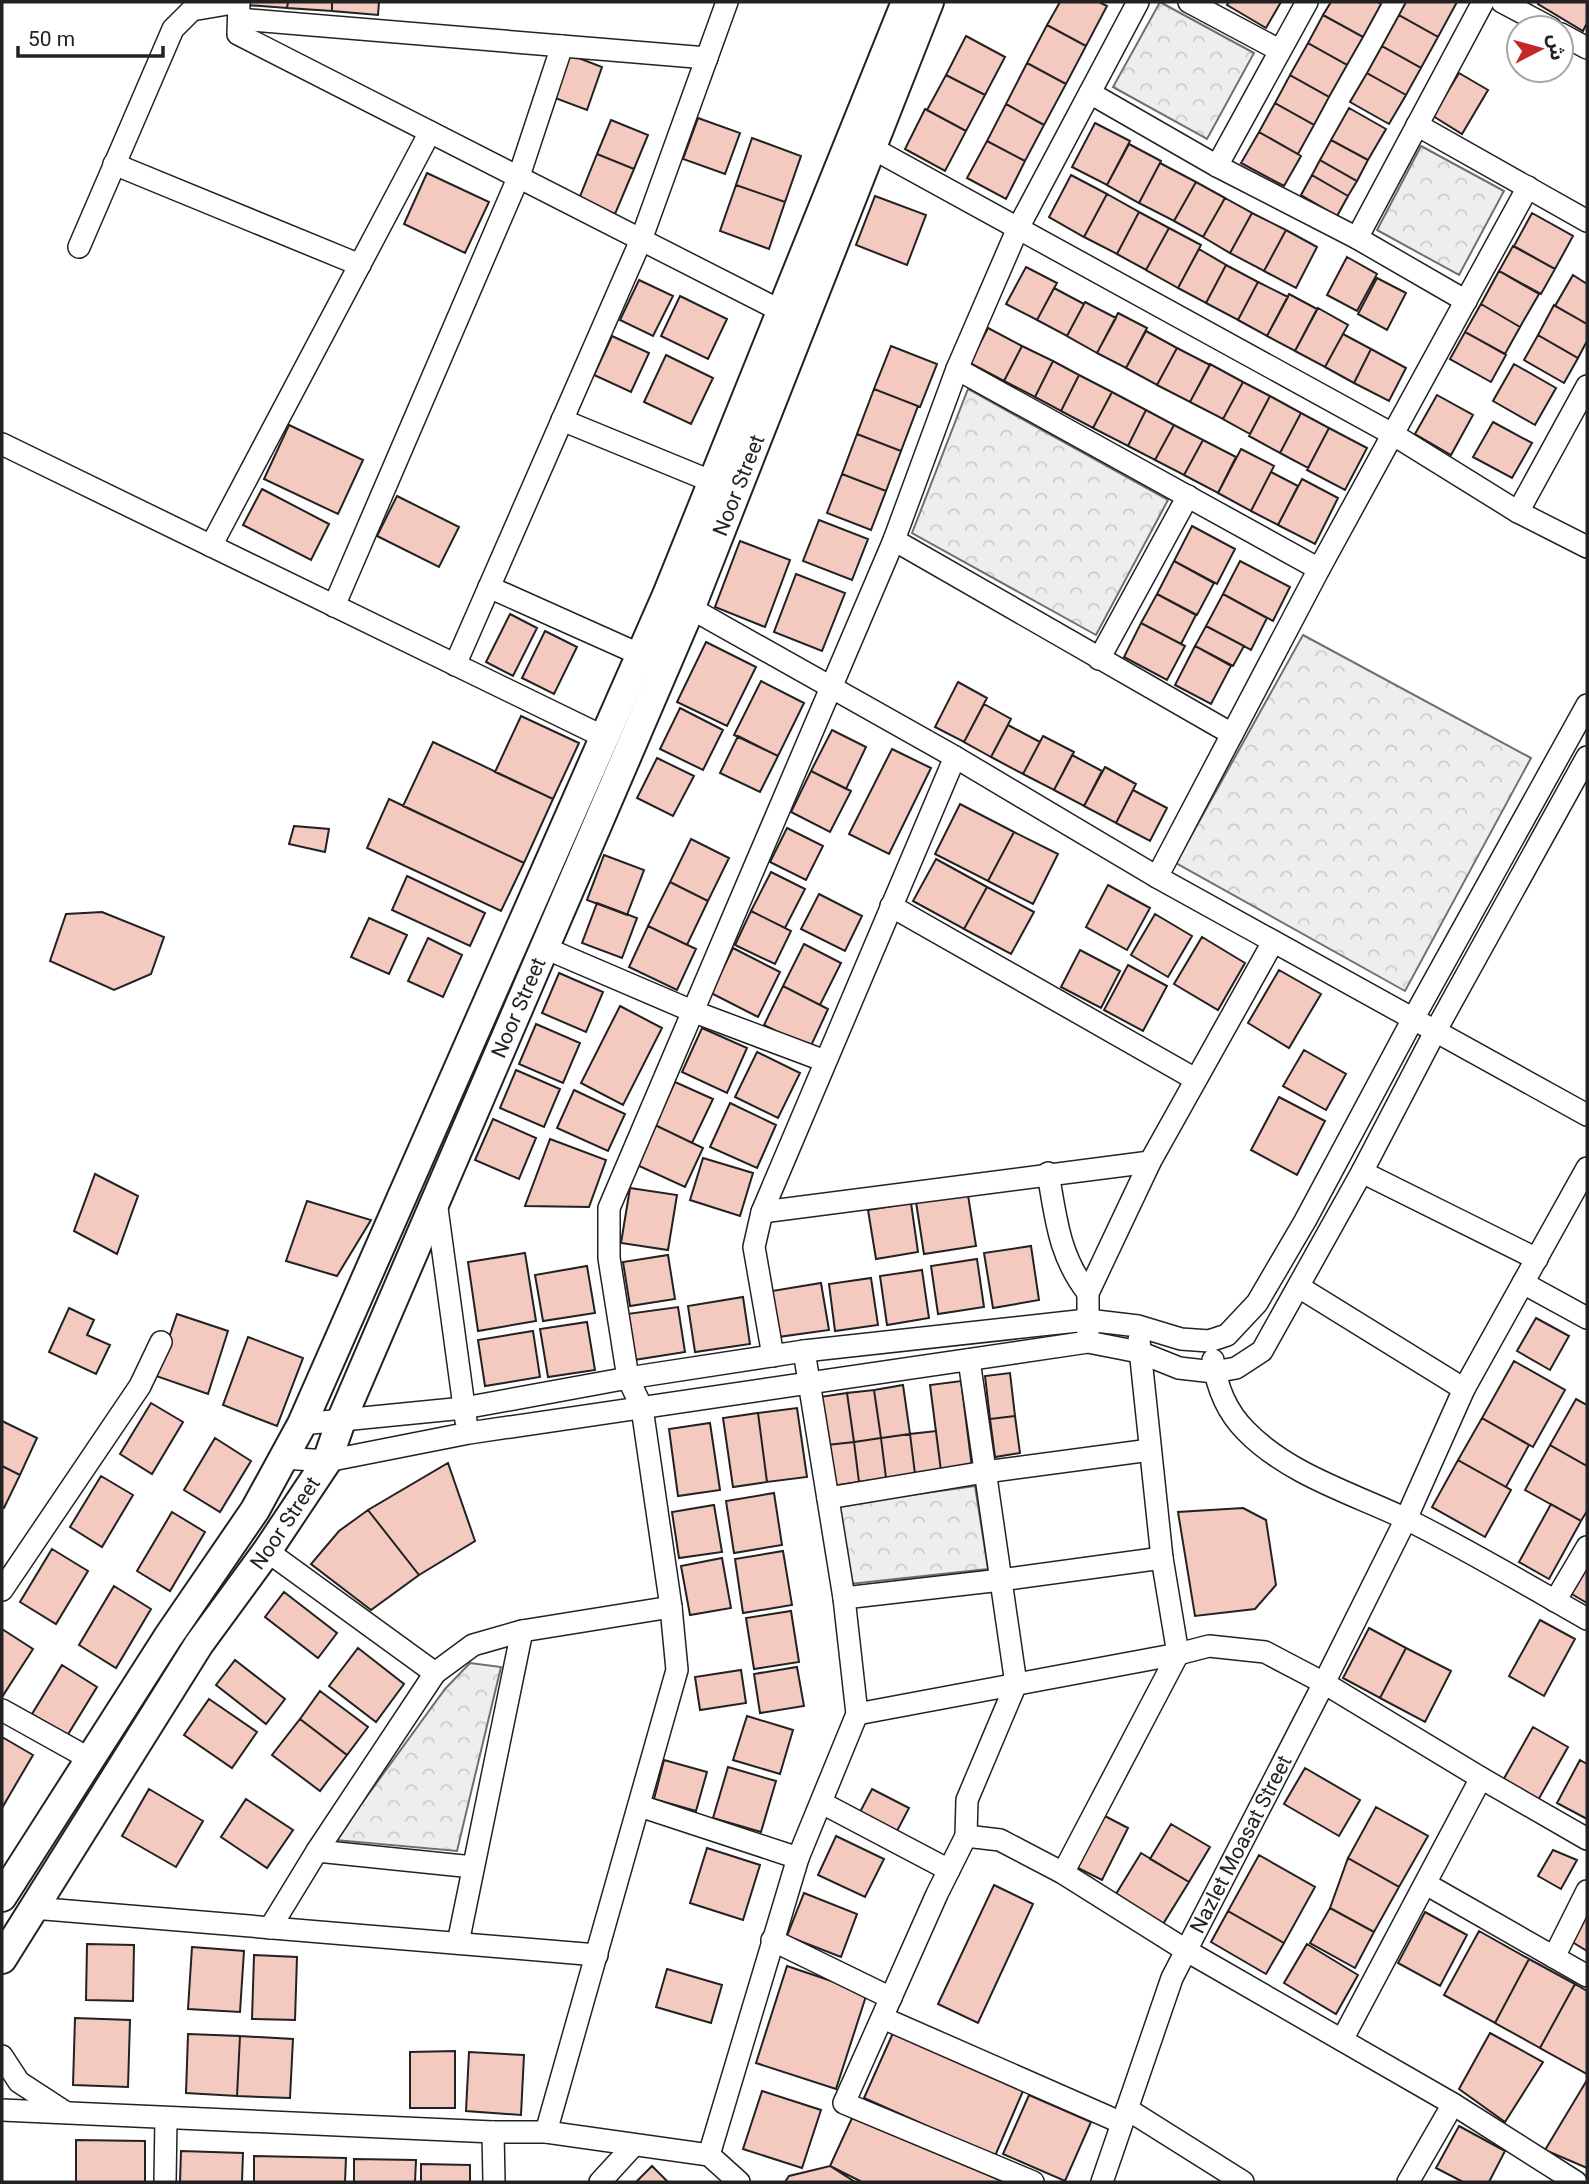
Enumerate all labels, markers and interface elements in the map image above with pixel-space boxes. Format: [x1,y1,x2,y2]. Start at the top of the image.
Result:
scale bar [18,14,163,58]
north arrow [1505,14,1575,84]
text: 50 m [28,27,75,51]
text: ش [1544,33,1569,61]
street label: Noor Street [708,431,769,539]
street label: Noor Street [486,954,551,1062]
street label: Noor Street [245,1472,325,1574]
street label: Nazlet Moasat Street [1185,1751,1297,1937]

